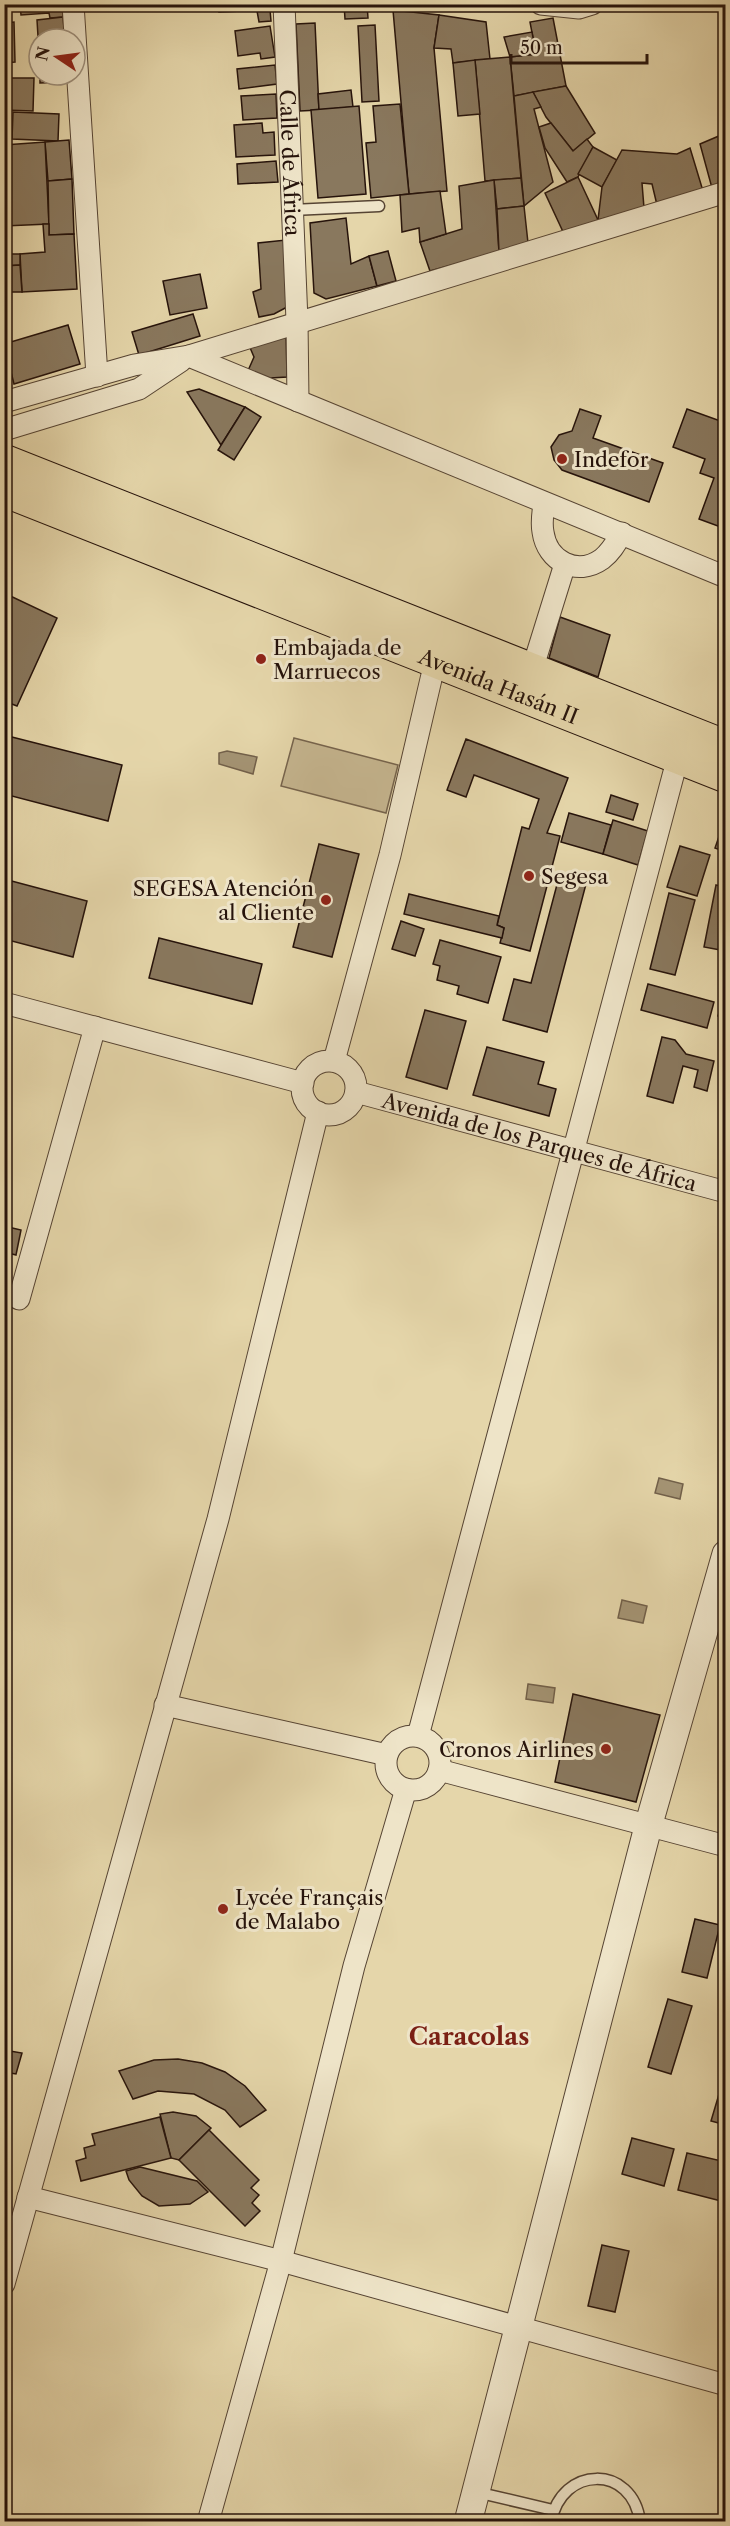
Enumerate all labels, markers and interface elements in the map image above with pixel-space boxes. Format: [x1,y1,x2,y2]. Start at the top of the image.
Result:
north arrow [27,27,87,87]
scale bar [511,27,648,65]
text: 50 m [520,37,563,59]
text: N [31,45,54,63]
street label: Calle de África [275,89,306,238]
place label: Indefor [574,447,649,472]
marker: Indefor [555,452,569,466]
place label: Embajada de Marruecos [273,635,402,684]
street label: Avenida Hasán II [414,643,582,729]
marker: Embajada de Marruecos [254,652,268,666]
place label: Segesa [541,864,609,889]
marker: Segesa [522,869,536,883]
place label: SEGESA Atención al Cliente [133,876,314,925]
marker: SEGESA Atención al Cliente [319,893,333,907]
street label: Avenida de los Parques de África [378,1087,700,1196]
place label: Cronos Airlines [439,1737,594,1762]
marker: Cronos Airlines [599,1742,613,1756]
place label: Lycée Français de Malabo [235,1885,383,1934]
marker: Lycée Français de Malabo [216,1902,230,1916]
district label: Caracolas [409,2022,529,2051]

